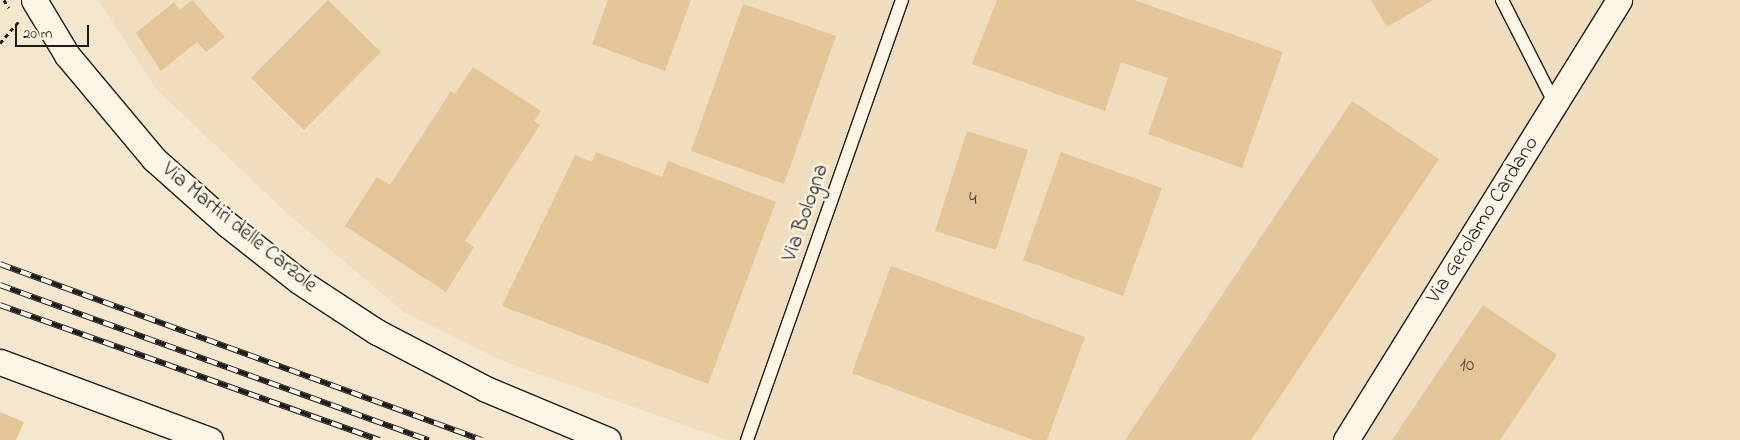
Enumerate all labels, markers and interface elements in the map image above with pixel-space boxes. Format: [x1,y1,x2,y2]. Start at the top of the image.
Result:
scale bar [18,15,91,47]
text: 20 m [23,23,52,45]
street label: Via Gerolamo Cardano [1421,132,1545,308]
street label: Via Martiri delle Carzole [156,158,322,298]
street label: Via Bologna [778,161,834,265]
house number: 4 [969,189,977,211]
house number: 10 [1460,355,1474,377]

